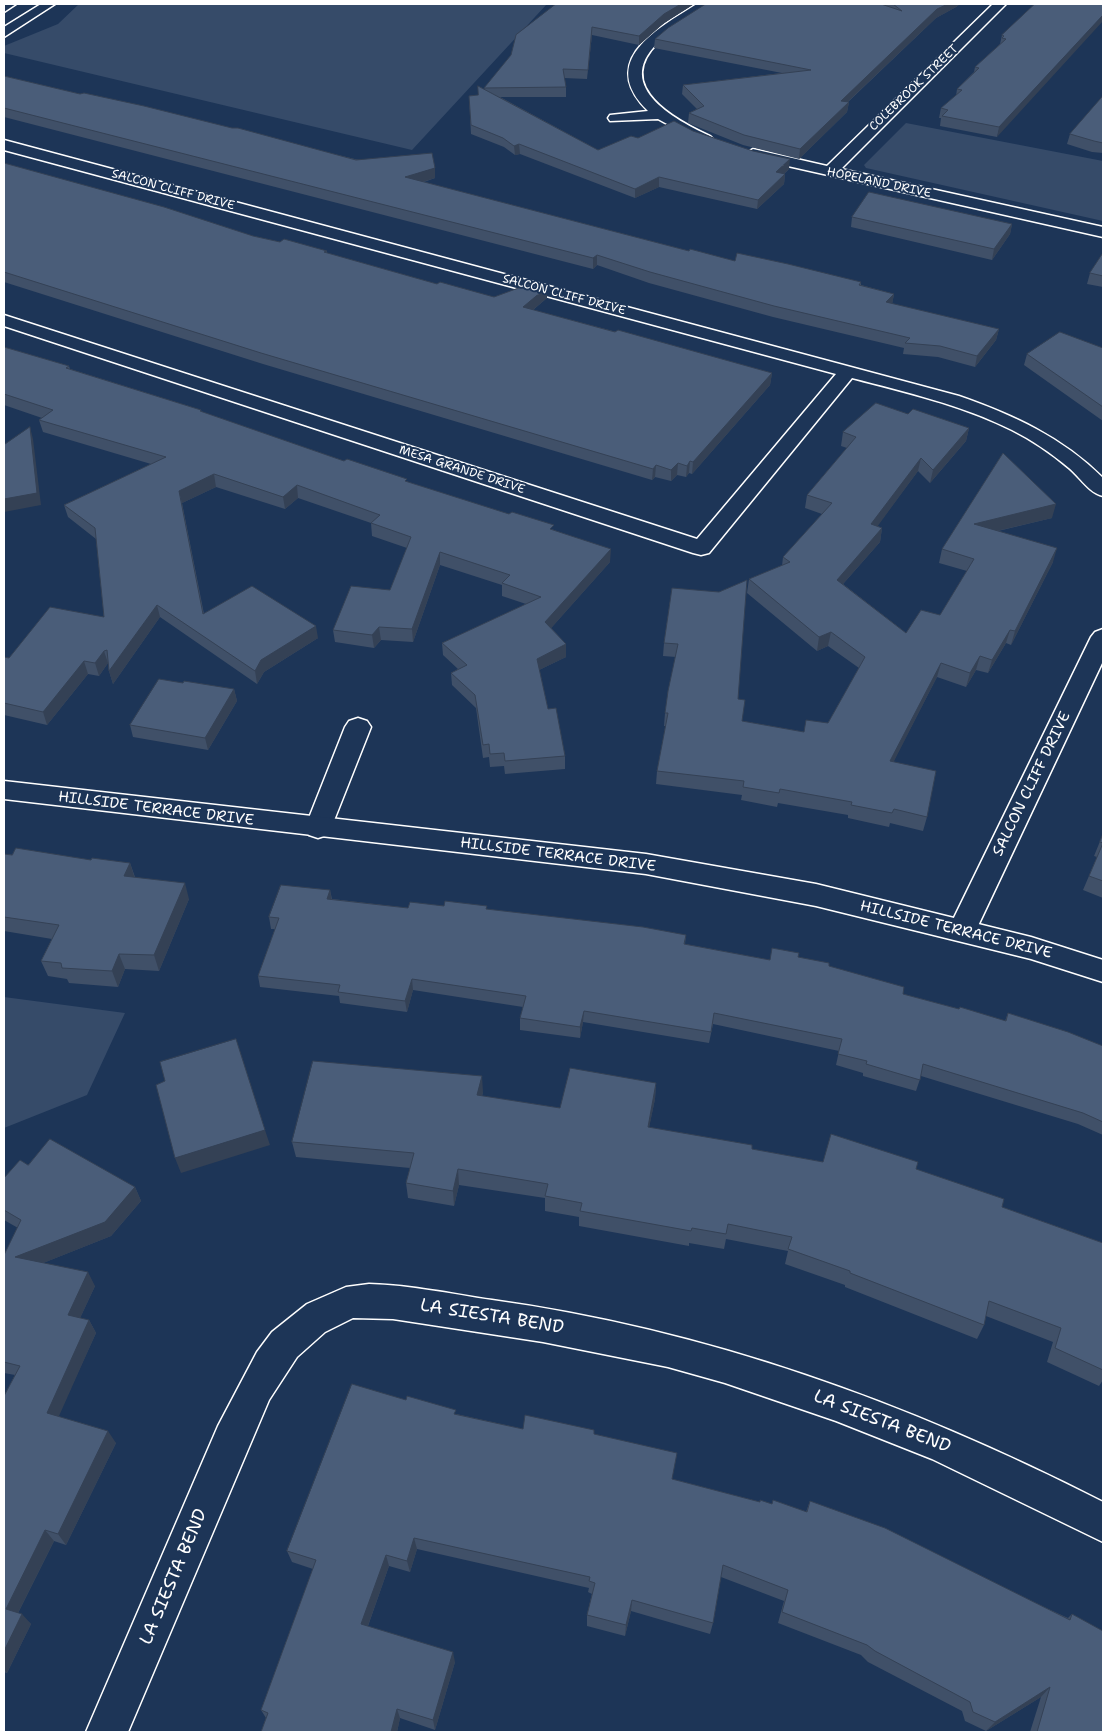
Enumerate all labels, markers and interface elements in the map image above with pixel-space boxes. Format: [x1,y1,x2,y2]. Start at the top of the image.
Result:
street label: COLEBROOK STREET [867,42,961,134]
street label: HOPELAND DRIVE [826,165,932,201]
street label: SALCON CLIFF DRIVE [110,167,236,213]
street label: SALCON CLIFF DRIVE [501,272,627,318]
street label: MESA GRANDE DRIVE [397,443,527,497]
street label: SALCON CLIFF DRIVE [989,709,1075,859]
street label: HILLSIDE TERRACE DRIVE [57,788,255,830]
street label: HILLSIDE TERRACE DRIVE [459,834,657,876]
street label: HILLSIDE TERRACE DRIVE [858,897,1054,963]
street label: LA SIESTA BEND [419,1295,565,1339]
street label: LA SIESTA BEND [810,1386,954,1458]
street label: LA SIESTA BEND [136,1506,212,1648]

